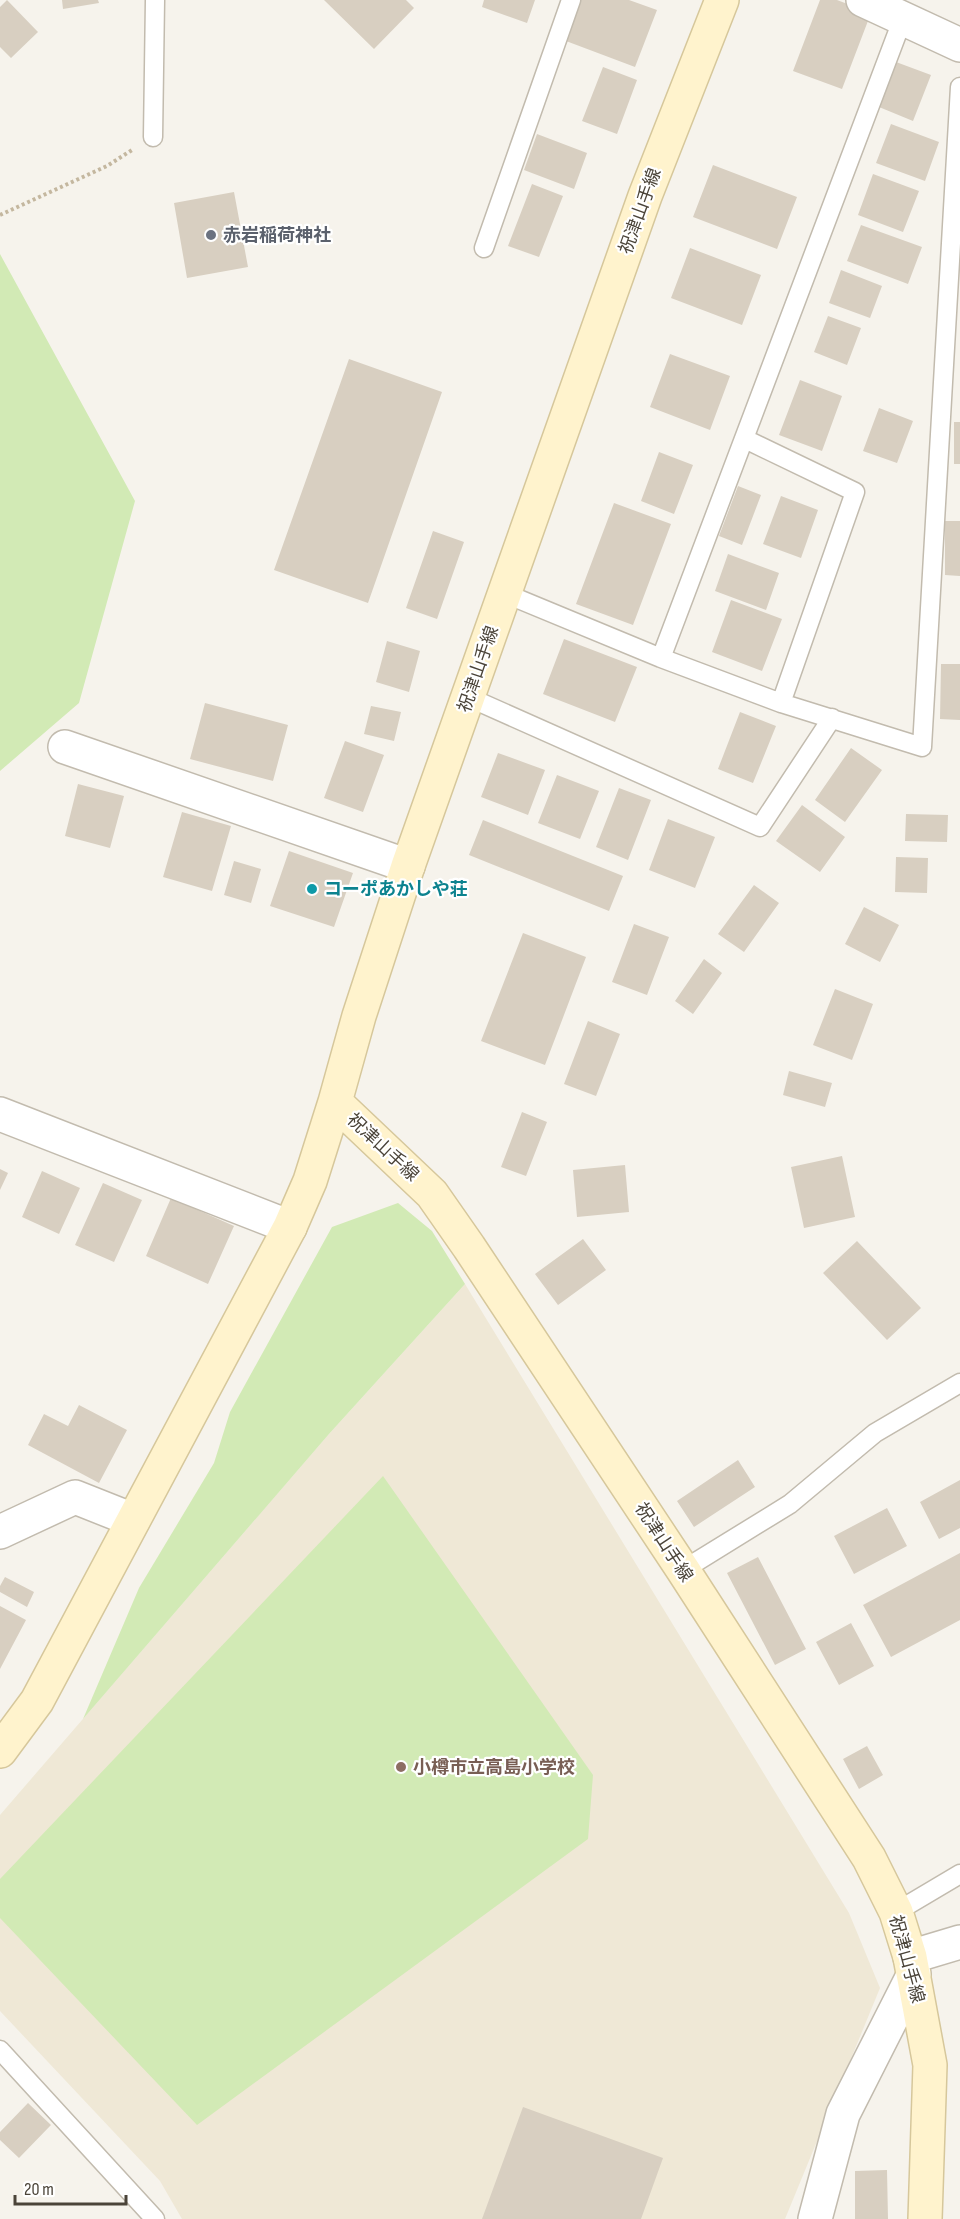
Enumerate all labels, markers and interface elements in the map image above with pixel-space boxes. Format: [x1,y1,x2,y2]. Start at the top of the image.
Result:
street label: 祝津山手線 [615,165,666,257]
place label: 赤岩稲荷神社 [223,225,331,246]
marker: 赤岩稲荷神社 [204,228,218,242]
street label: 祝津山手線 [454,623,503,715]
place label: コーポあかしや荘 [324,879,468,900]
marker: コーポあかしや荘 [305,882,319,896]
street label: 祝津山手線 [343,1109,423,1186]
street label: 祝津山手線 [630,1499,697,1586]
place label: 小樽市立高島小学校 [413,1757,575,1778]
marker: 小樽市立高島小学校 [394,1760,408,1774]
street label: 祝津山手線 [885,1913,928,2005]
scale bar [15,2168,126,2206]
text: 20 m [24,2179,54,2200]

